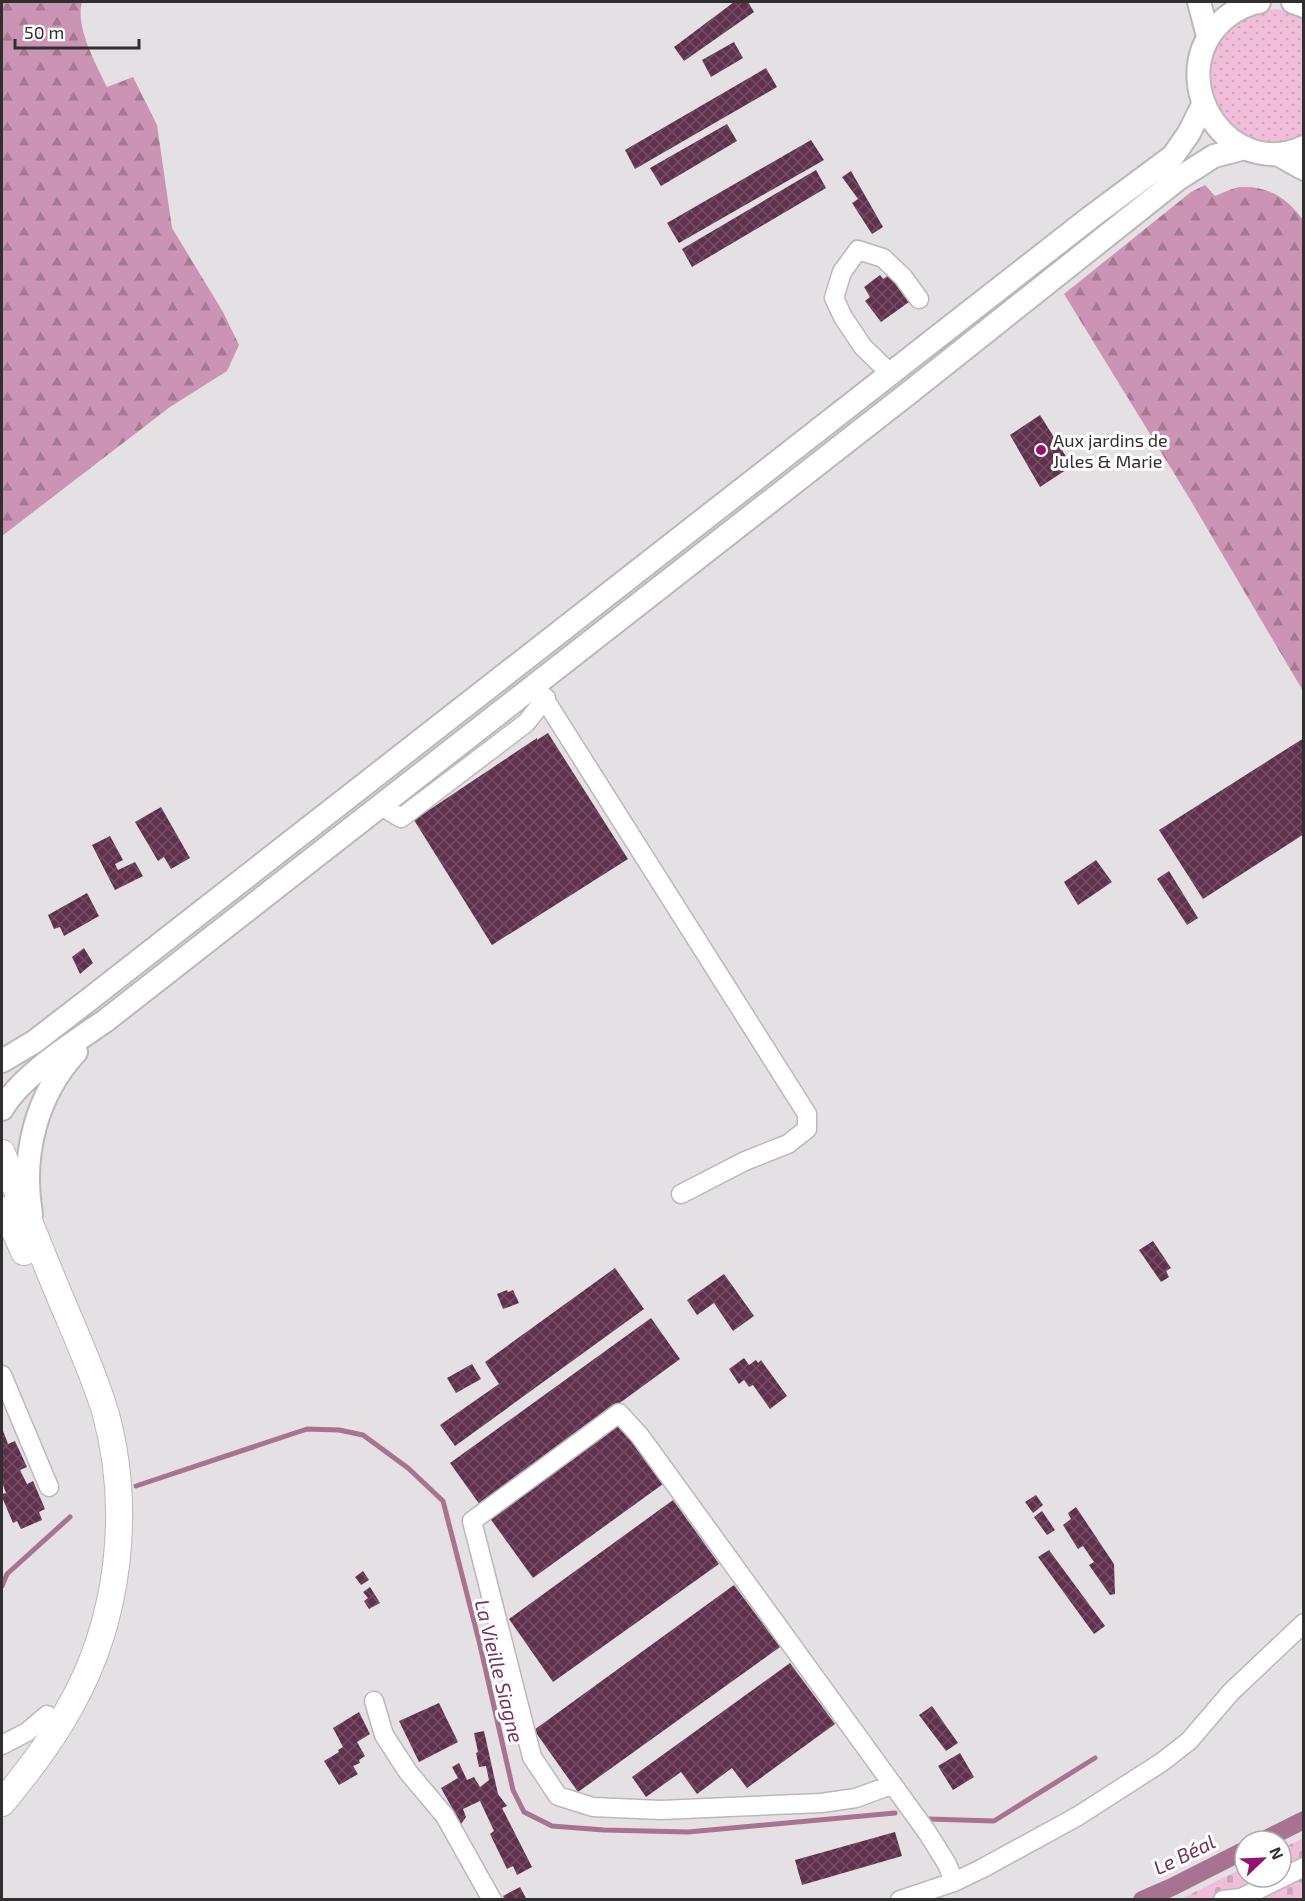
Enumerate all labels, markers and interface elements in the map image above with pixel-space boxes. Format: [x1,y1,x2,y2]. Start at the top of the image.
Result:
scale bar [15,12,140,50]
text: 50 m [24,21,64,43]
place label: Aux jardins de Jules & Marie [1053,429,1168,472]
marker: Aux jardins de Jules & Marie [1034,443,1048,457]
water label: La Vieille Siagne [471,1597,529,1745]
water label: Le Béal [1149,1829,1219,1879]
north arrow [1233,1829,1293,1889]
text: N [1266,1844,1288,1862]

